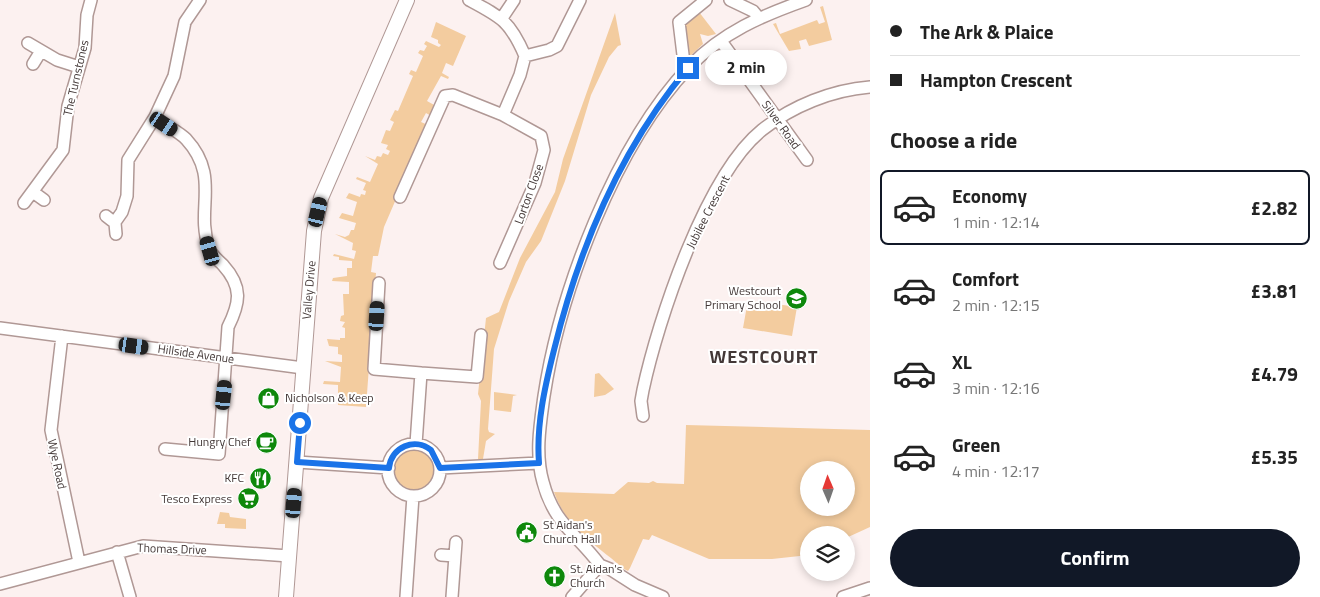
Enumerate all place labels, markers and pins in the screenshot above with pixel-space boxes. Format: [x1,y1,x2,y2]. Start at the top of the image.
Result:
place label: Westcourt Primary School [705,281,782,314]
school or university icon: Westcourt Primary School [785,286,809,310]
shop icon: Nicholson & Keep [257,386,281,410]
place label: Nicholson & Keep [285,388,374,407]
cafe icon: Hungry Chef [255,430,279,454]
place label: Hungry Chef [188,432,251,451]
restaurant icon: KFC [248,466,272,490]
place label: KFC [224,468,244,487]
supermarket icon: Tesco Express [236,487,260,511]
place label: Tesco Express [161,489,232,508]
place label: St Aidan's Church Hall [543,515,600,548]
public building icon: St Aidan's Church Hall [515,520,539,544]
place label: St. Aidan's Church [570,559,623,592]
church icon: St. Aidan's Church [542,564,566,588]

